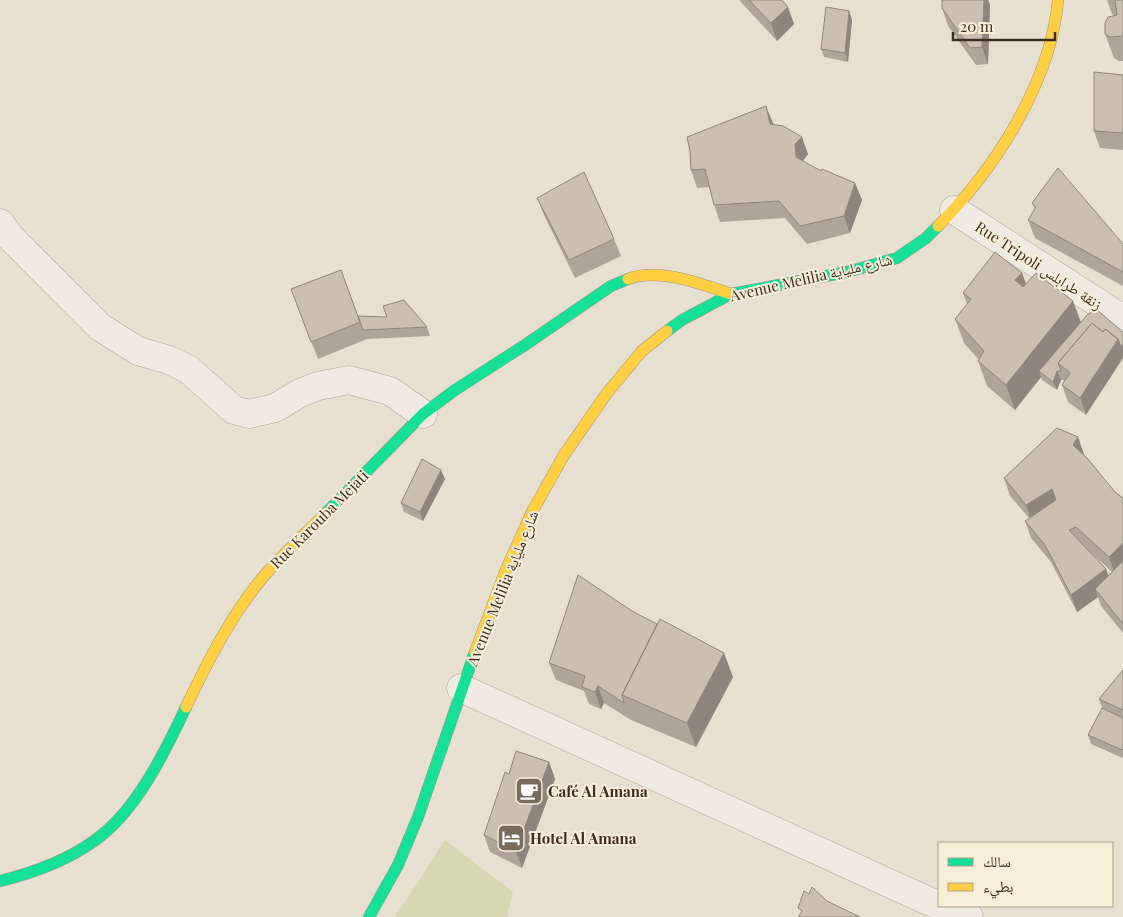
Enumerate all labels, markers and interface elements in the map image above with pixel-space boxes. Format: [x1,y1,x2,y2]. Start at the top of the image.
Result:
scale bar [953,10,1056,42]
text: 20 m [960,16,994,36]
street label: Rue Tripoli زنقة طرابلس [971,216,1107,315]
street label: Avenue Melilia شارع ملياية [727,249,894,307]
street label: Rue Karouba Mejati [265,465,373,573]
street label: Avenue Melilia شارع ملياية [461,507,543,670]
cafe icon: Café Al Amana [514,776,544,806]
place label: Café Al Amana [548,781,648,801]
hotel icon: Hotel Al Amana [496,823,526,853]
place label: Hotel Al Amana [530,828,637,848]
legend [938,842,1113,907]
text: سالك [983,851,1011,871]
text: بطيء [983,876,1013,899]

